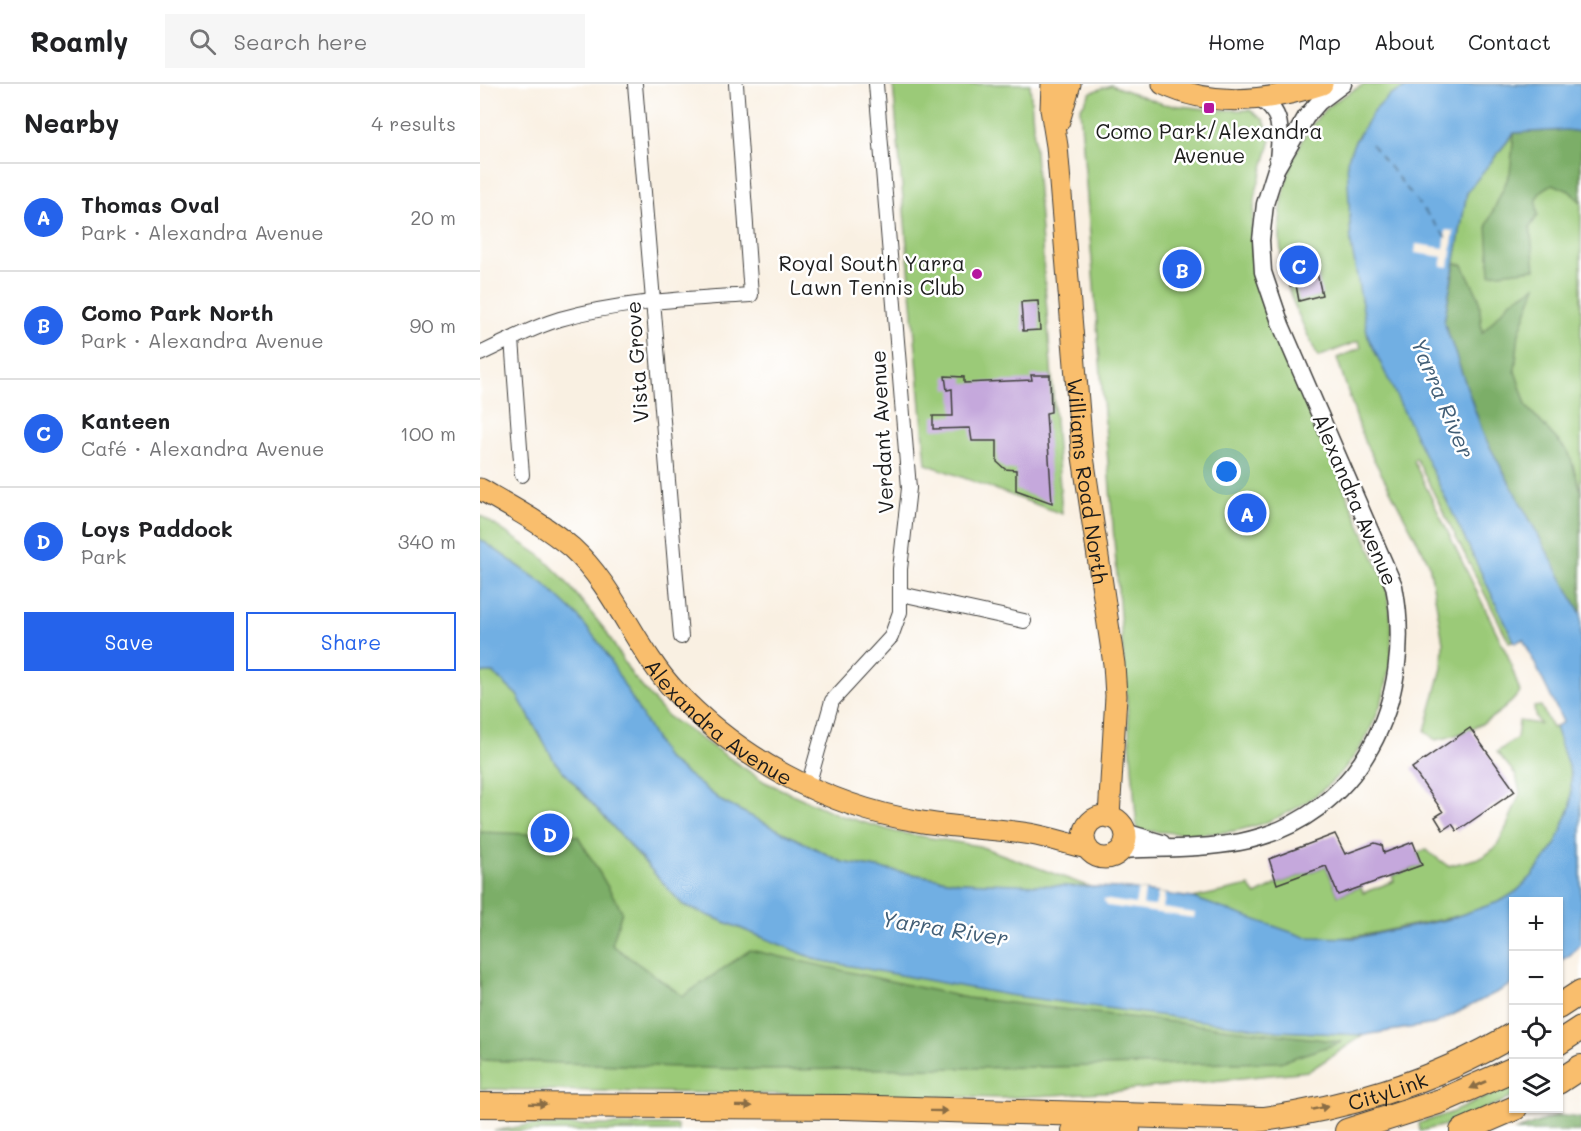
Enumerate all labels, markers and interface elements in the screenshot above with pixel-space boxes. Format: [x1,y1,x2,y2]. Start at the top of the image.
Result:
search box [165,14,585,68]
text: Roamly [30,23,129,59]
icon: search [186,25,219,58]
text: Search here [234,27,367,56]
text: Home [1208,28,1265,55]
text: Map [1298,28,1341,55]
text: About [1374,28,1435,55]
text: Contact [1468,28,1551,55]
marker: Como Park/Alexandra Avenue [1202,101,1216,115]
text: Nearby [24,106,119,140]
text: 4 results [371,110,456,136]
place label: Como Park/Alexandra Avenue [1095,117,1323,168]
text: Thomas Oval [81,190,219,219]
text: A [37,204,50,230]
text: 20 m [410,204,456,230]
text: Park · Alexandra Avenue [81,219,324,245]
pin: C [1280,242,1318,288]
pin: B [1162,246,1202,291]
place label: Royal South Yarra Lawn Tennis Club [778,249,965,300]
marker: Royal South Yarra Lawn Tennis Club [970,267,984,281]
text: Como Park North [81,298,273,327]
street label: Vista Grove [618,300,654,424]
text: B [37,312,50,338]
text: 90 m [410,312,456,338]
text: Park · Alexandra Avenue [81,327,324,353]
water label: Yarra River [1405,333,1481,463]
street label: Verdant Avenue [863,350,899,514]
street label: Williams Road North [1063,377,1115,586]
text: Kanteen [81,406,170,435]
street label: Alexandra Avenue [1308,409,1404,589]
text: C [36,420,51,446]
text: 100 m [400,420,456,446]
text: Café · Alexandra Avenue [81,435,324,461]
your location [1212,457,1241,486]
pin: A [1228,490,1266,536]
text: Loys Paddock [81,514,233,543]
text: D [36,528,51,554]
text: 340 m [398,528,456,554]
text: Park [81,543,126,569]
button: Save [24,612,234,671]
button: Share [246,612,456,671]
street label: Alexandra Avenue [640,653,798,790]
pin: D [530,810,570,855]
map controls [1509,897,1563,1113]
button: + [1509,897,1563,951]
water label: Yarra River [879,904,1011,952]
button: − [1509,951,1563,1005]
button: locate [1509,1005,1563,1059]
button: layers [1509,1059,1563,1113]
street label: CityLink [1345,1064,1431,1115]
one-way arrow [1469,1081,1486,1090]
one-way arrow [529,1100,548,1109]
one-way arrow [735,1101,754,1111]
one-way arrow [1310,1103,1329,1112]
one-way arrow [930,1106,949,1115]

